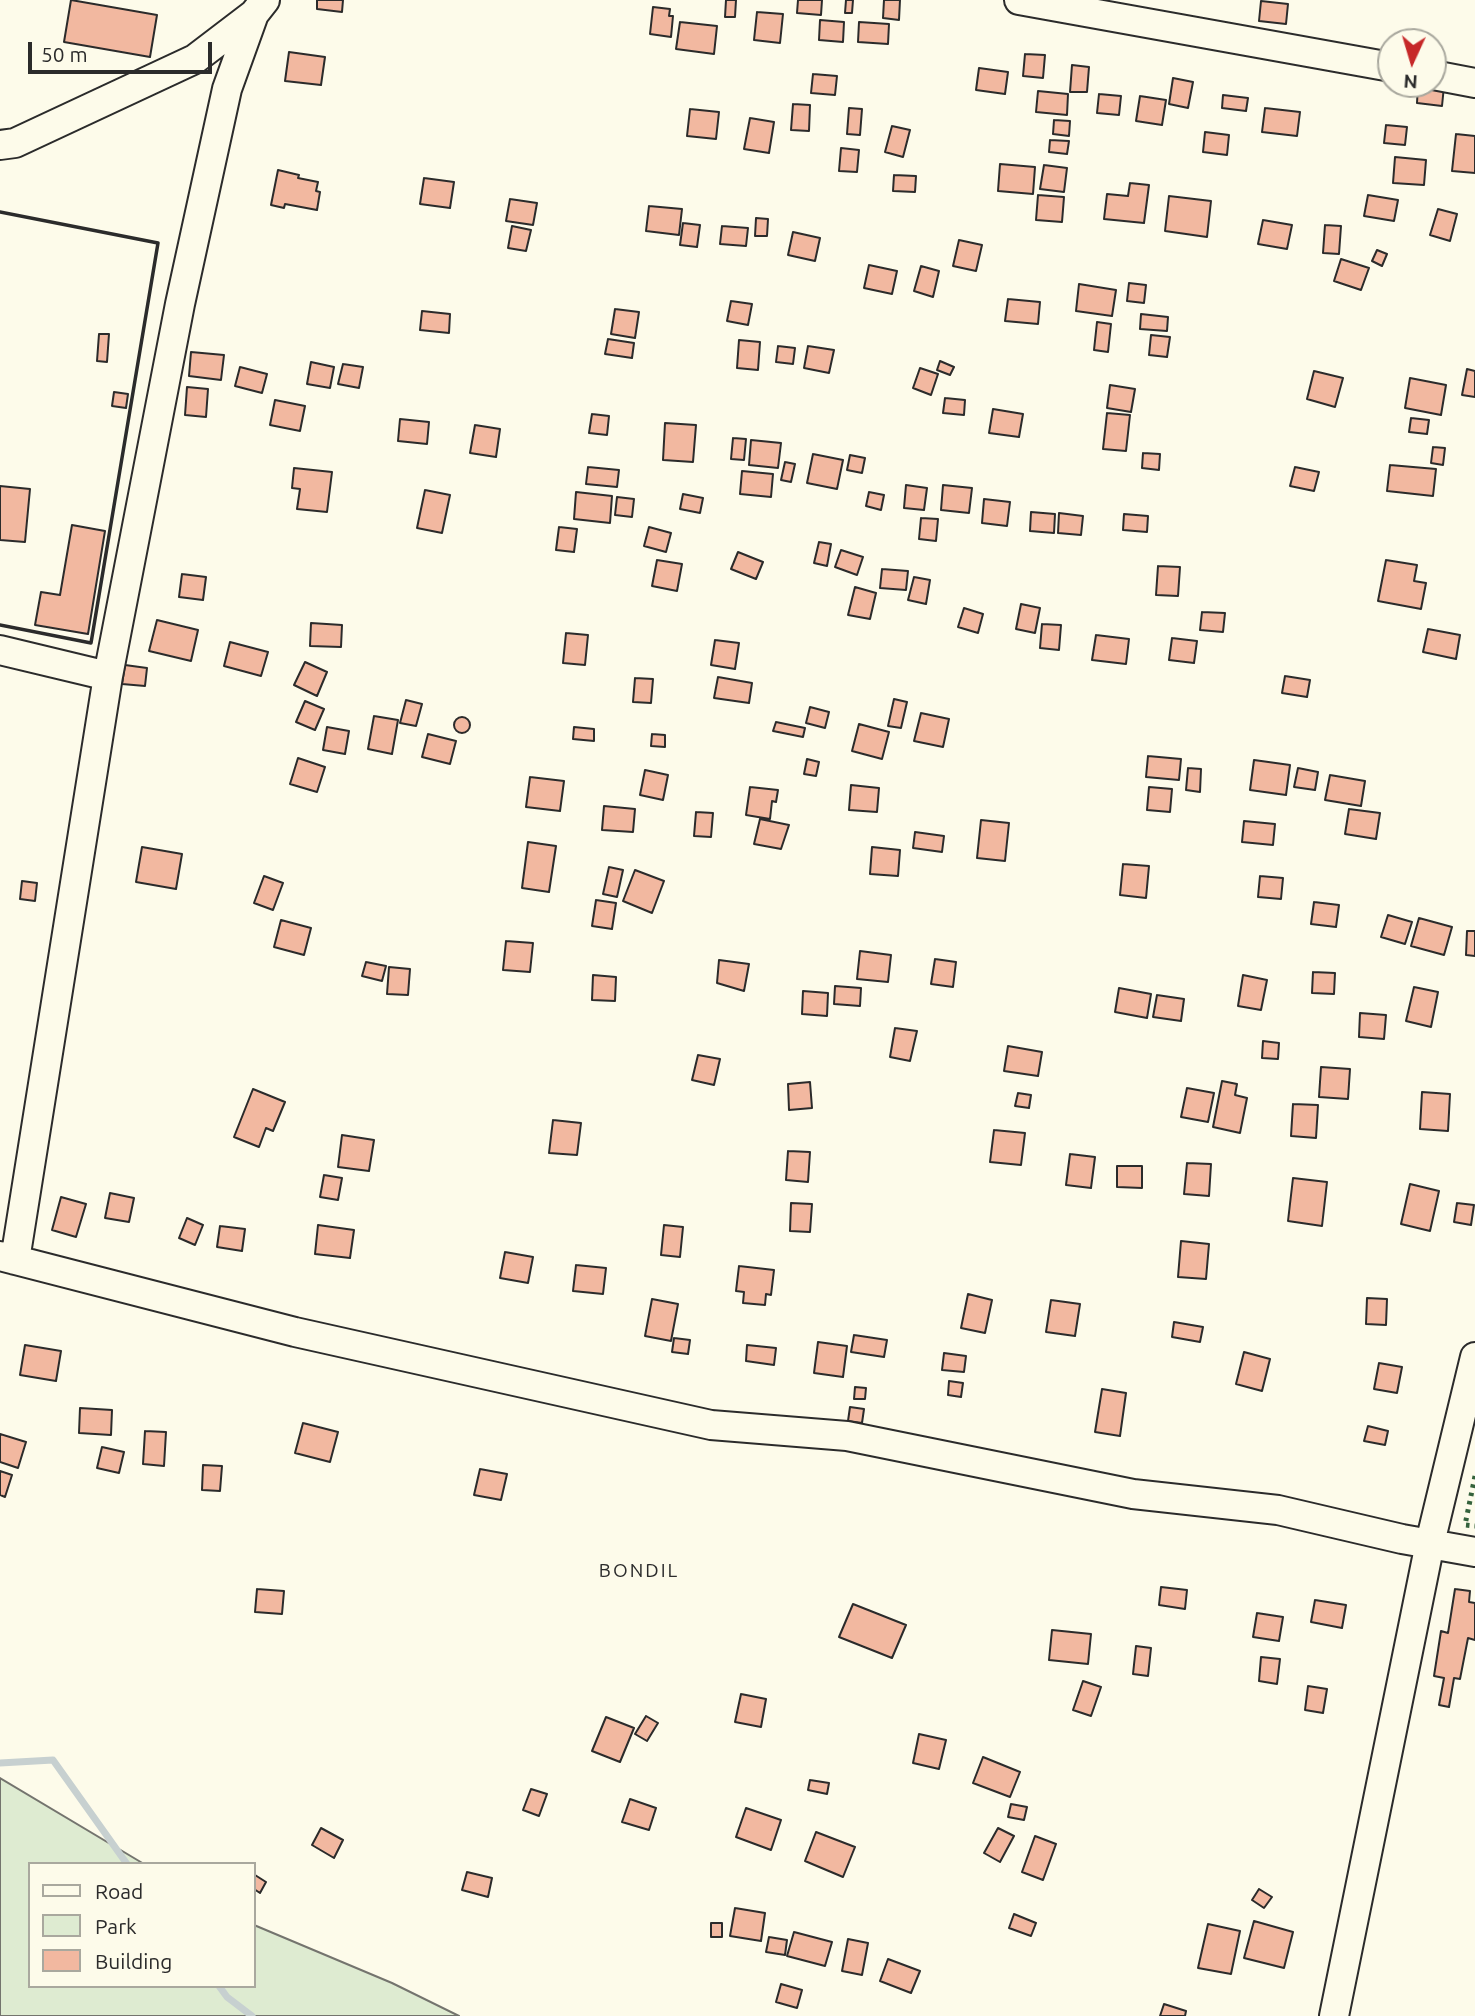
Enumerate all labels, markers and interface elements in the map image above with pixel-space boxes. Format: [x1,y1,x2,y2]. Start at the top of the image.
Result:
scale bar [32,28,215,72]
north arrow [1377,28,1447,98]
text: 50 m [41,42,88,66]
text: N [1403,70,1419,93]
district label: BONDIL [600,1560,678,1582]
legend [28,1862,256,1988]
text: Road [95,1879,143,1903]
text: Park [95,1914,137,1938]
text: Building [95,1949,172,1973]

